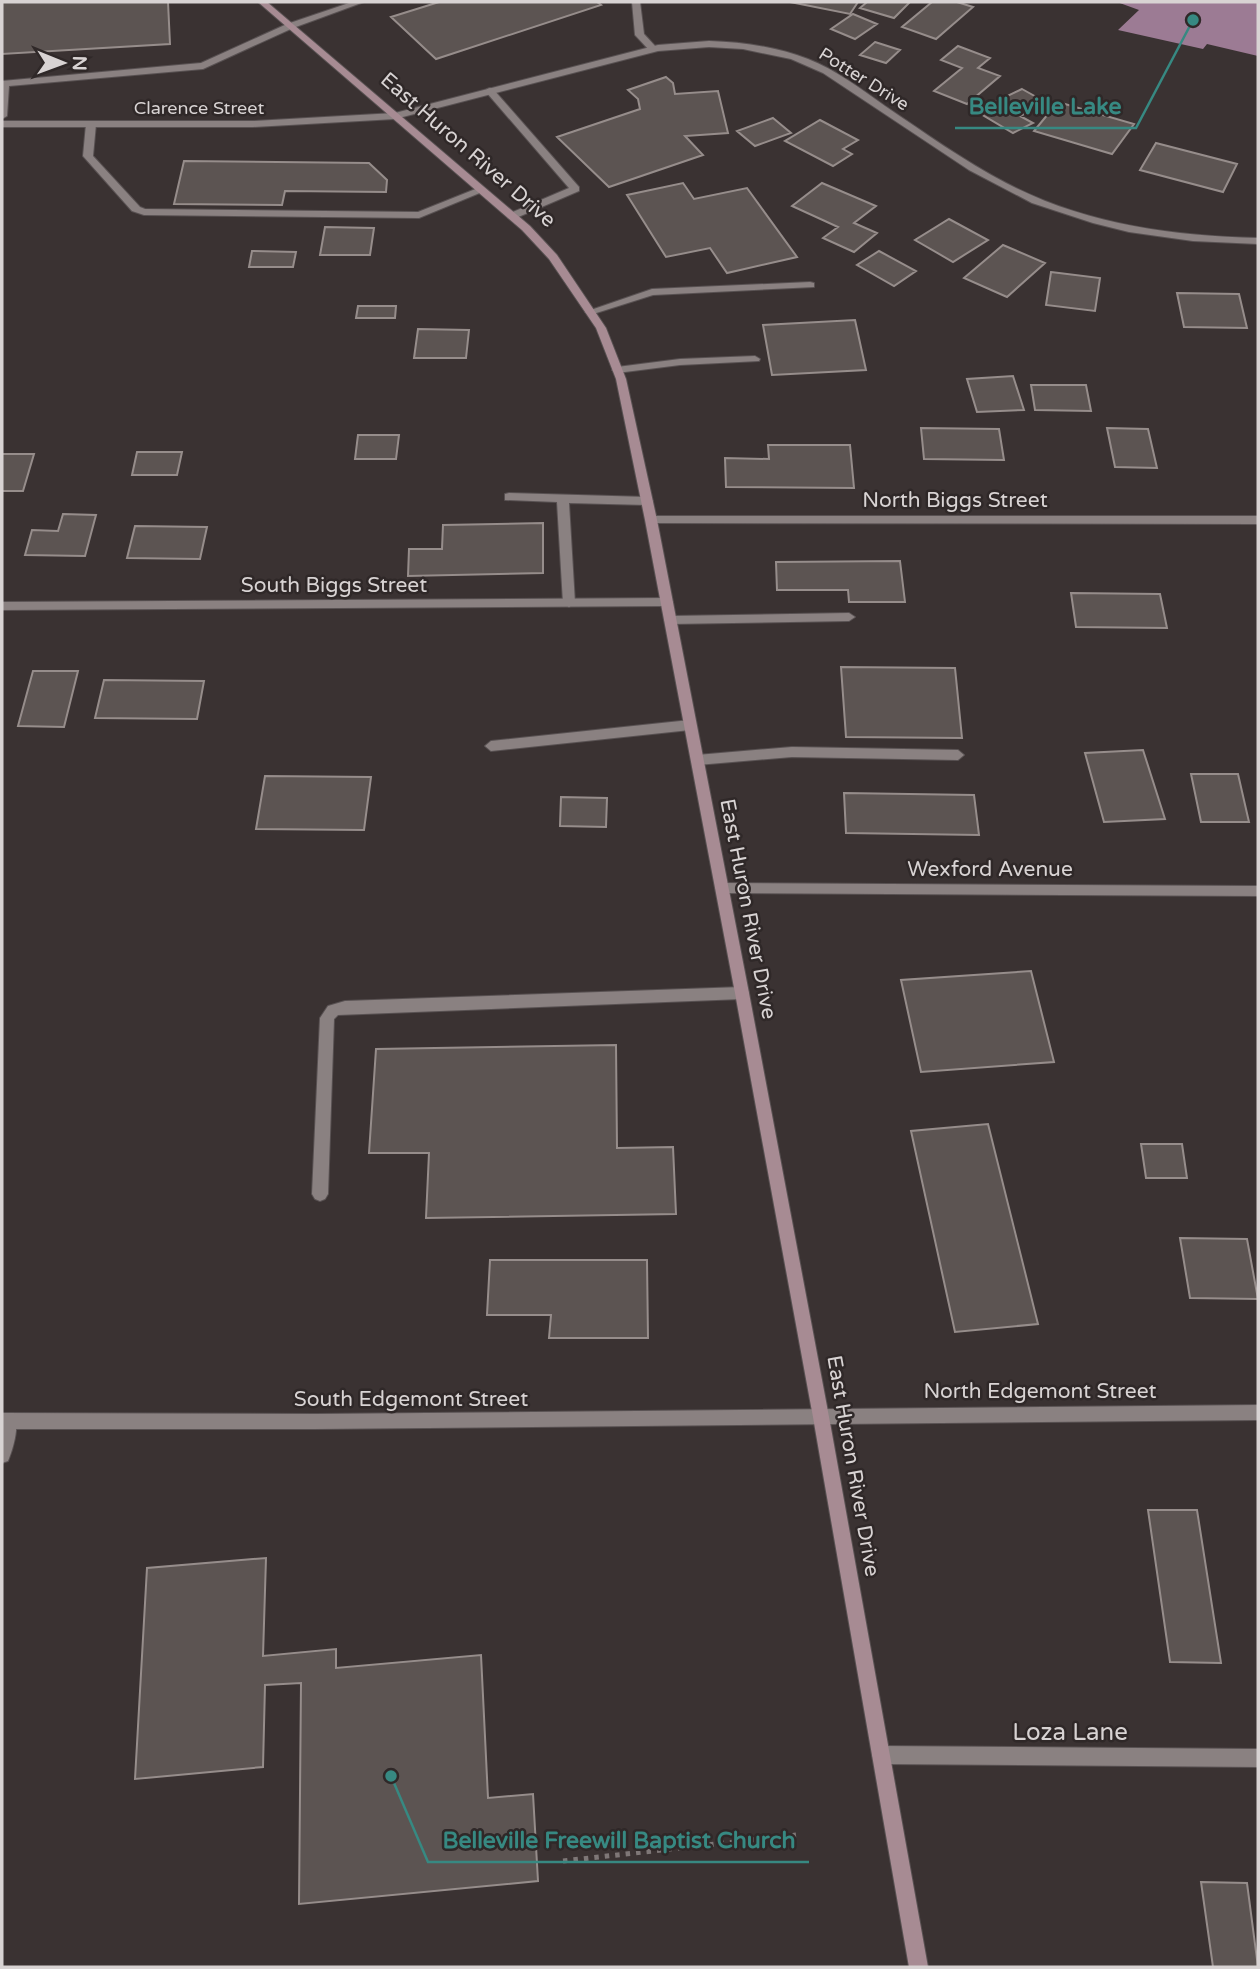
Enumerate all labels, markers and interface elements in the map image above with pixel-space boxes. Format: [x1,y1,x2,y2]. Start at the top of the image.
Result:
north arrow [28,28,98,98]
street label: Potter Drive [815,43,913,115]
text: N [68,55,90,71]
street label: East Huron River Drive [375,67,561,233]
callout: Belleville Lake [955,84,1136,128]
text: Belleville Lake [968,93,1122,121]
street label: Clarence Street [134,97,264,119]
street label: North Biggs Street [862,488,1048,513]
street label: South Biggs Street [241,573,427,598]
street label: East Huron River Drive [714,797,782,1021]
street label: Wexford Avenue [907,857,1073,882]
street label: East Huron River Drive [821,1354,885,1579]
street label: North Edgemont Street [923,1379,1157,1404]
street label: South Edgemont Street [294,1387,528,1412]
street label: Loza Lane [1012,1718,1128,1747]
callout: Belleville Freewill Baptist Church [428,1818,809,1862]
text: Belleville Freewill Baptist Church [443,1827,795,1855]

